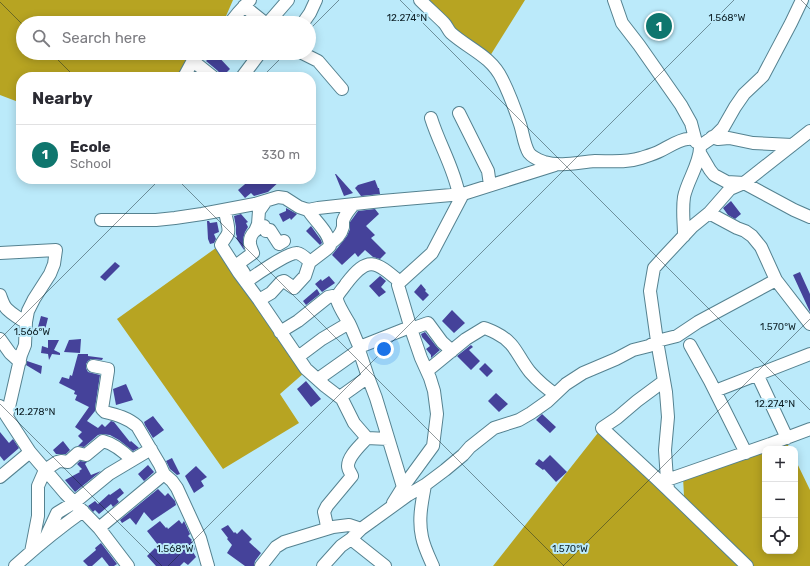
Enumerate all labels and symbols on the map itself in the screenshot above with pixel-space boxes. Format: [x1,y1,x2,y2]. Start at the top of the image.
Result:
pin: 1 [646,11,672,41]
text: 12.274°N [387,12,427,24]
text: 1.568°W [708,12,746,24]
text: 1.570°W [760,321,796,333]
text: 1.566°W [14,326,50,338]
your location [374,339,394,359]
text: 12.274°N [755,398,795,410]
text: 12.278°N [15,406,55,418]
text: 1.568°W [156,543,194,555]
text: 1.570°W [552,543,588,555]

